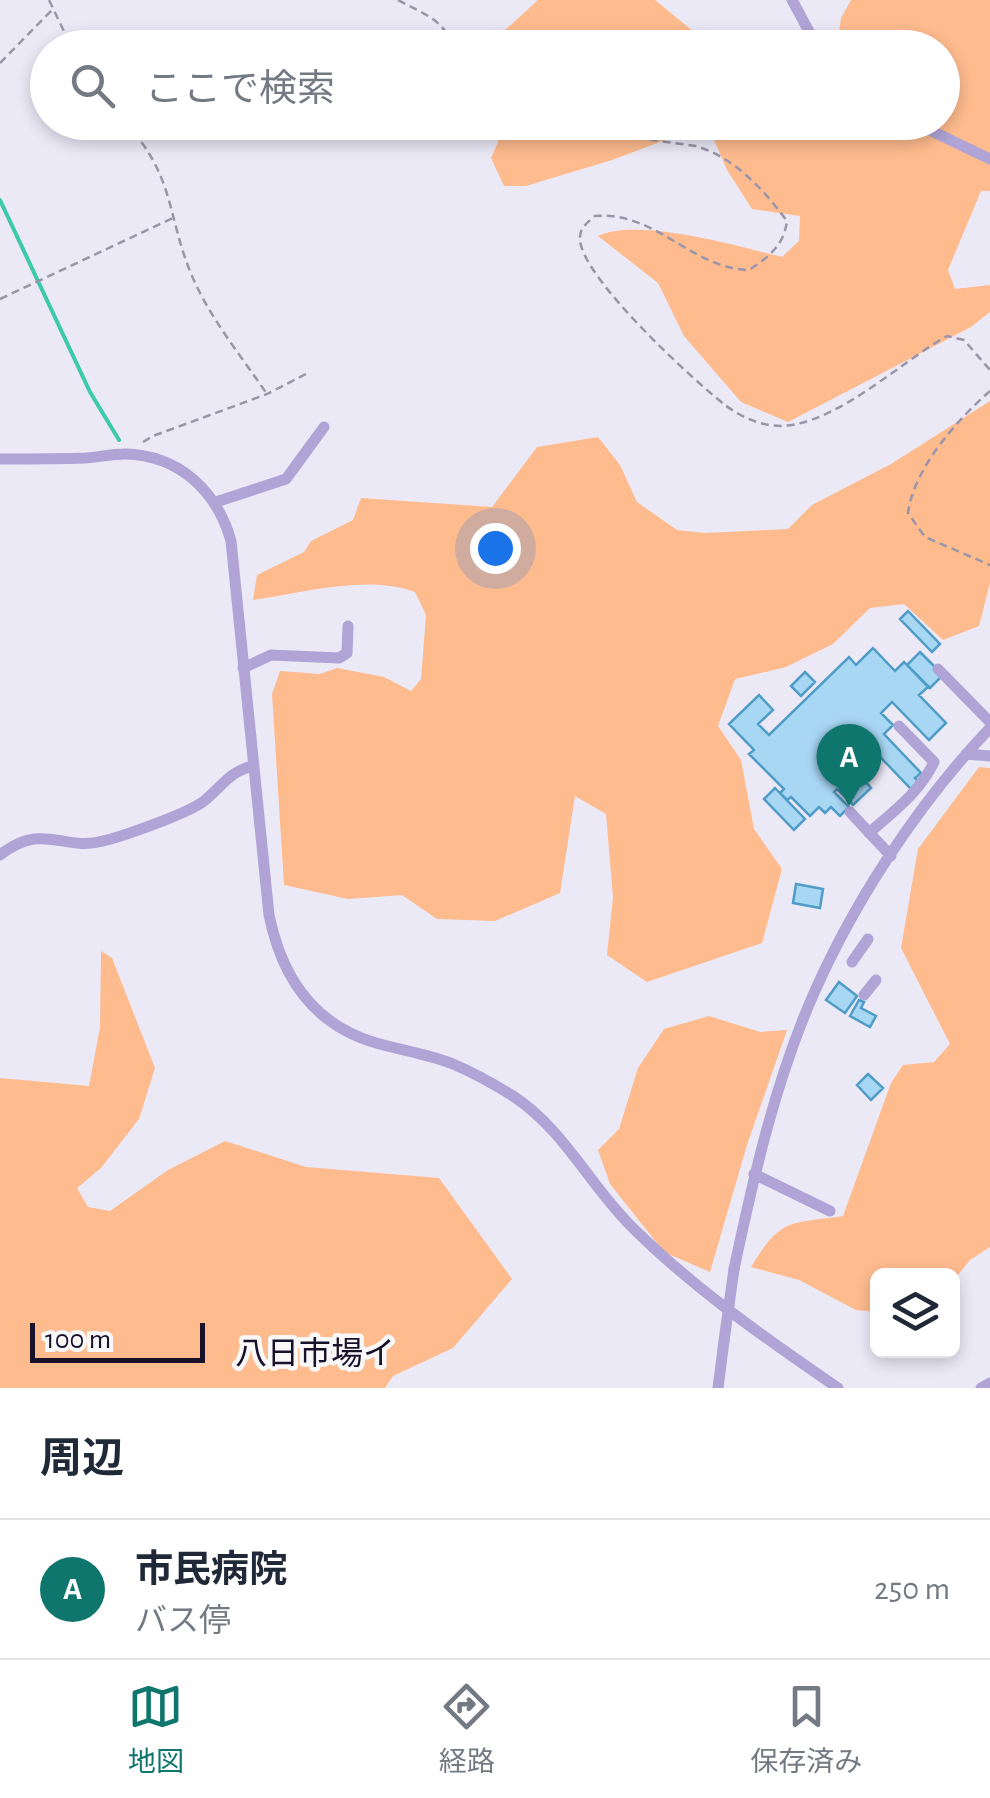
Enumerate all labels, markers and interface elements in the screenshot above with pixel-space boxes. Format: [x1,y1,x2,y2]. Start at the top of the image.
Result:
search box [30,30,960,140]
icon: search [65,58,120,113]
text: ここで検索 [145,71,335,109]
your location [470,523,521,574]
pin: A [816,724,882,806]
map controls [870,1268,960,1358]
button: layers [870,1268,960,1358]
scale bar [30,1318,205,1362]
text: 100 m [45,1326,111,1354]
district label: 八日市場イ [235,1336,395,1370]
text: 周辺 [40,1438,124,1480]
text: 市民病院 [135,1552,287,1590]
text: A [63,1573,82,1605]
text: 250 m [874,1573,950,1605]
text: バス停 [135,1605,231,1637]
tab: 地図 [128,1679,184,1780]
tab: 経路 [439,1679,495,1780]
tab: 保存済み [750,1679,862,1780]

